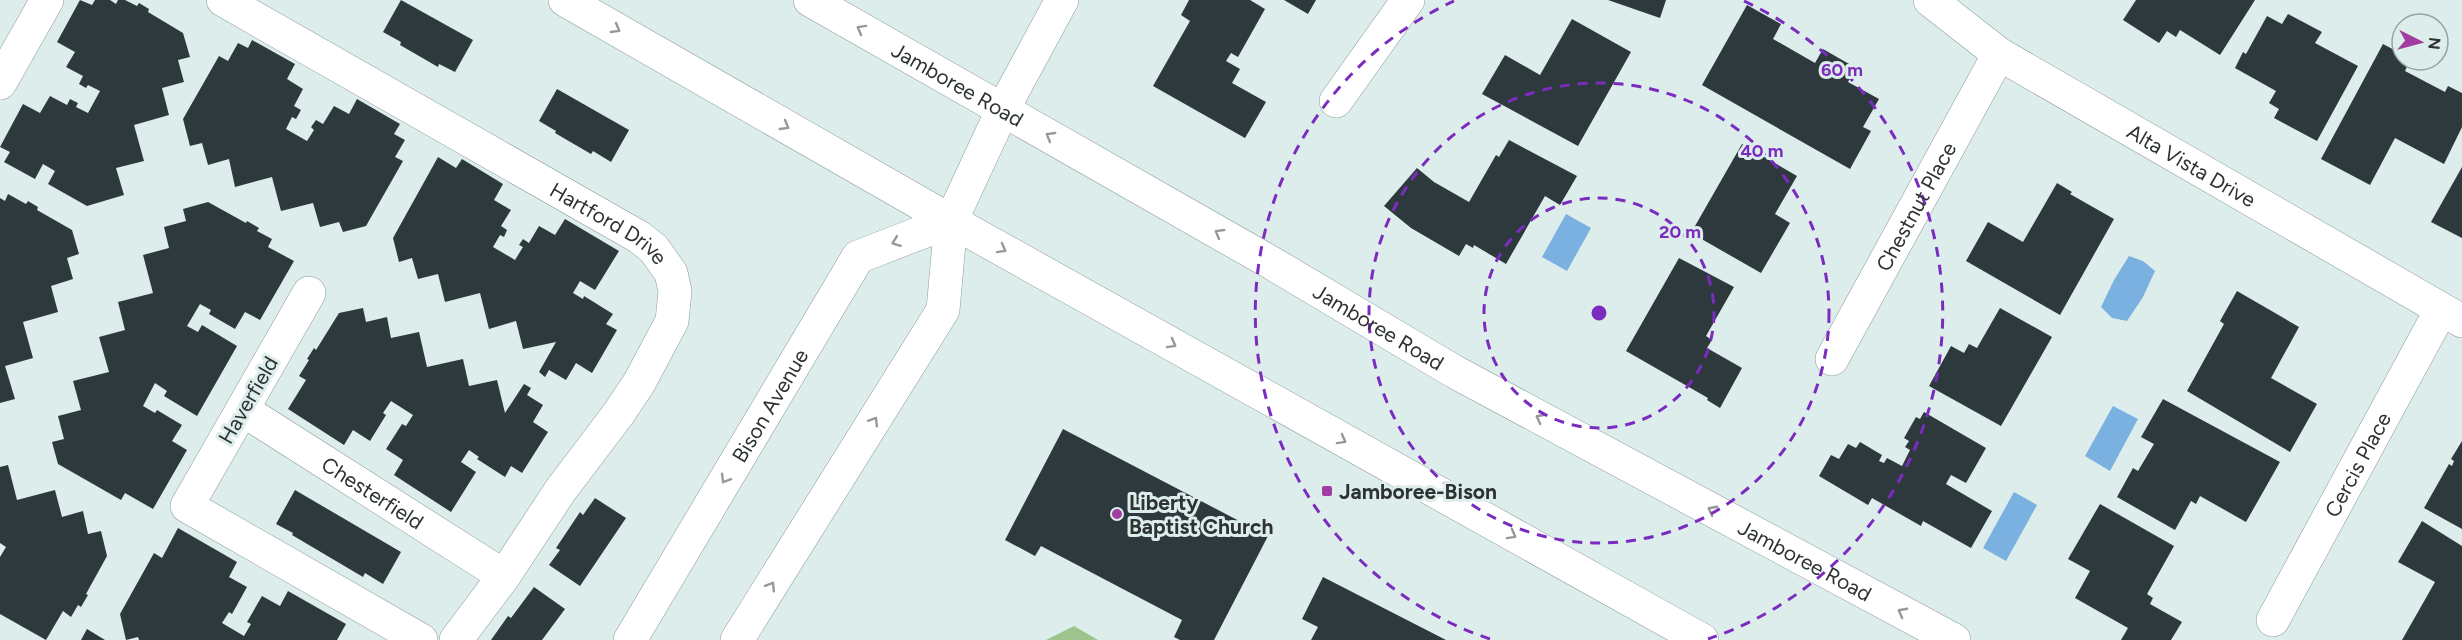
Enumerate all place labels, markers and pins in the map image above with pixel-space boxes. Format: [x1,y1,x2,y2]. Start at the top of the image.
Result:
centre of rings [1589,303,1609,323]
place label: Jamboree-Bison [1339,479,1497,504]
marker: Jamboree-Bison [1320,484,1334,498]
place label: Liberty Baptist Church [1129,490,1273,539]
marker: Liberty Baptist Church [1110,507,1124,521]

